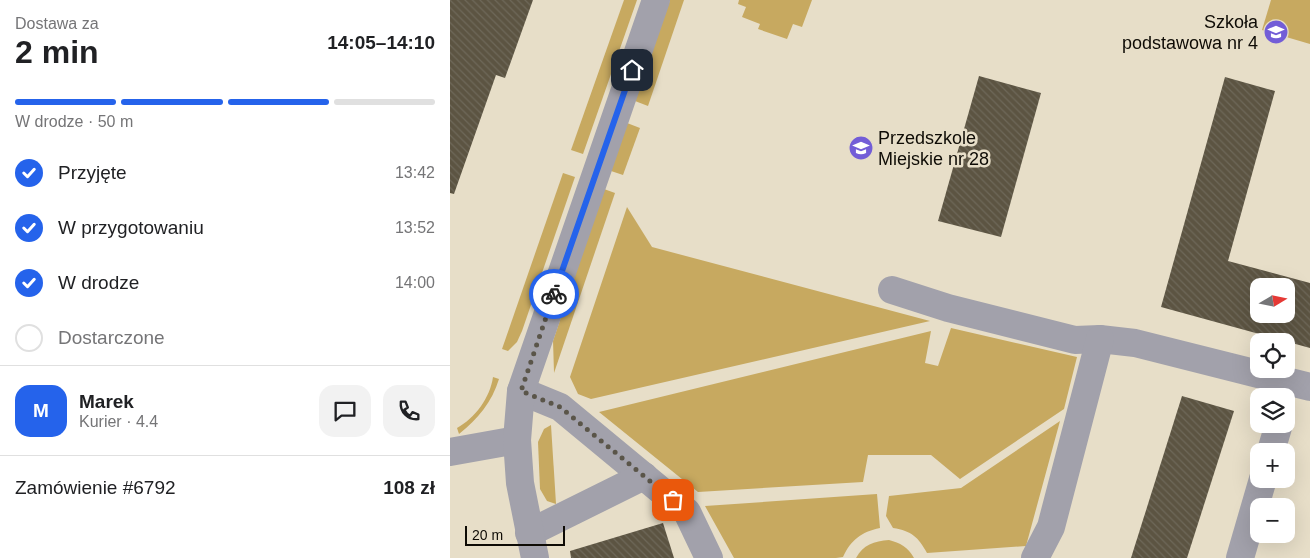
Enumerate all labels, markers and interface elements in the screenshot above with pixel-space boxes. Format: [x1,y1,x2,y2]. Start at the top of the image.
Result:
place label: Szkoła podstawowa nr 4 [1122,12,1259,53]
text: Dostawa za [15,15,99,32]
school or university icon: Szkoła podstawowa nr 4 [1263,19,1289,45]
text: 14:05–14:10 [327,32,435,53]
text: 2 min [15,34,99,70]
pin [611,49,653,91]
icon: home [618,56,646,84]
text: W drodze · 50 m [15,113,133,130]
place label: Przedszkole Miejskie nr 28 [878,128,989,169]
school or university icon: Przedszkole Miejskie nr 28 [848,135,874,161]
icon: check [15,159,43,187]
text: Przyjęte [58,162,127,183]
text: 13:42 [395,164,435,181]
icon: check [15,214,43,242]
text: W przygotowaniu [58,217,204,238]
text: 13:52 [395,219,435,236]
icon: check [15,269,43,297]
courier [529,269,579,319]
text: W drodze [58,272,139,293]
text: 14:00 [395,274,435,291]
north arrow [1250,278,1295,322]
map controls [1250,278,1295,543]
icon: bike [540,280,568,308]
text: Dostarczone [58,327,165,348]
button: locate [1250,333,1295,378]
button: chat [319,385,371,437]
button: phone [383,385,435,437]
button: layers [1250,388,1295,433]
text: Marek [79,391,134,412]
text: M [33,400,49,421]
text: Kurier · 4.4 [79,413,158,430]
button: + [1250,443,1295,488]
text: Zamówienie #6792 [15,477,176,498]
text: 108 zł [383,477,435,498]
pin [652,479,694,521]
icon: bag [659,486,687,514]
button: − [1250,498,1295,543]
scale bar [465,523,565,546]
text: 20 m [472,527,503,543]

